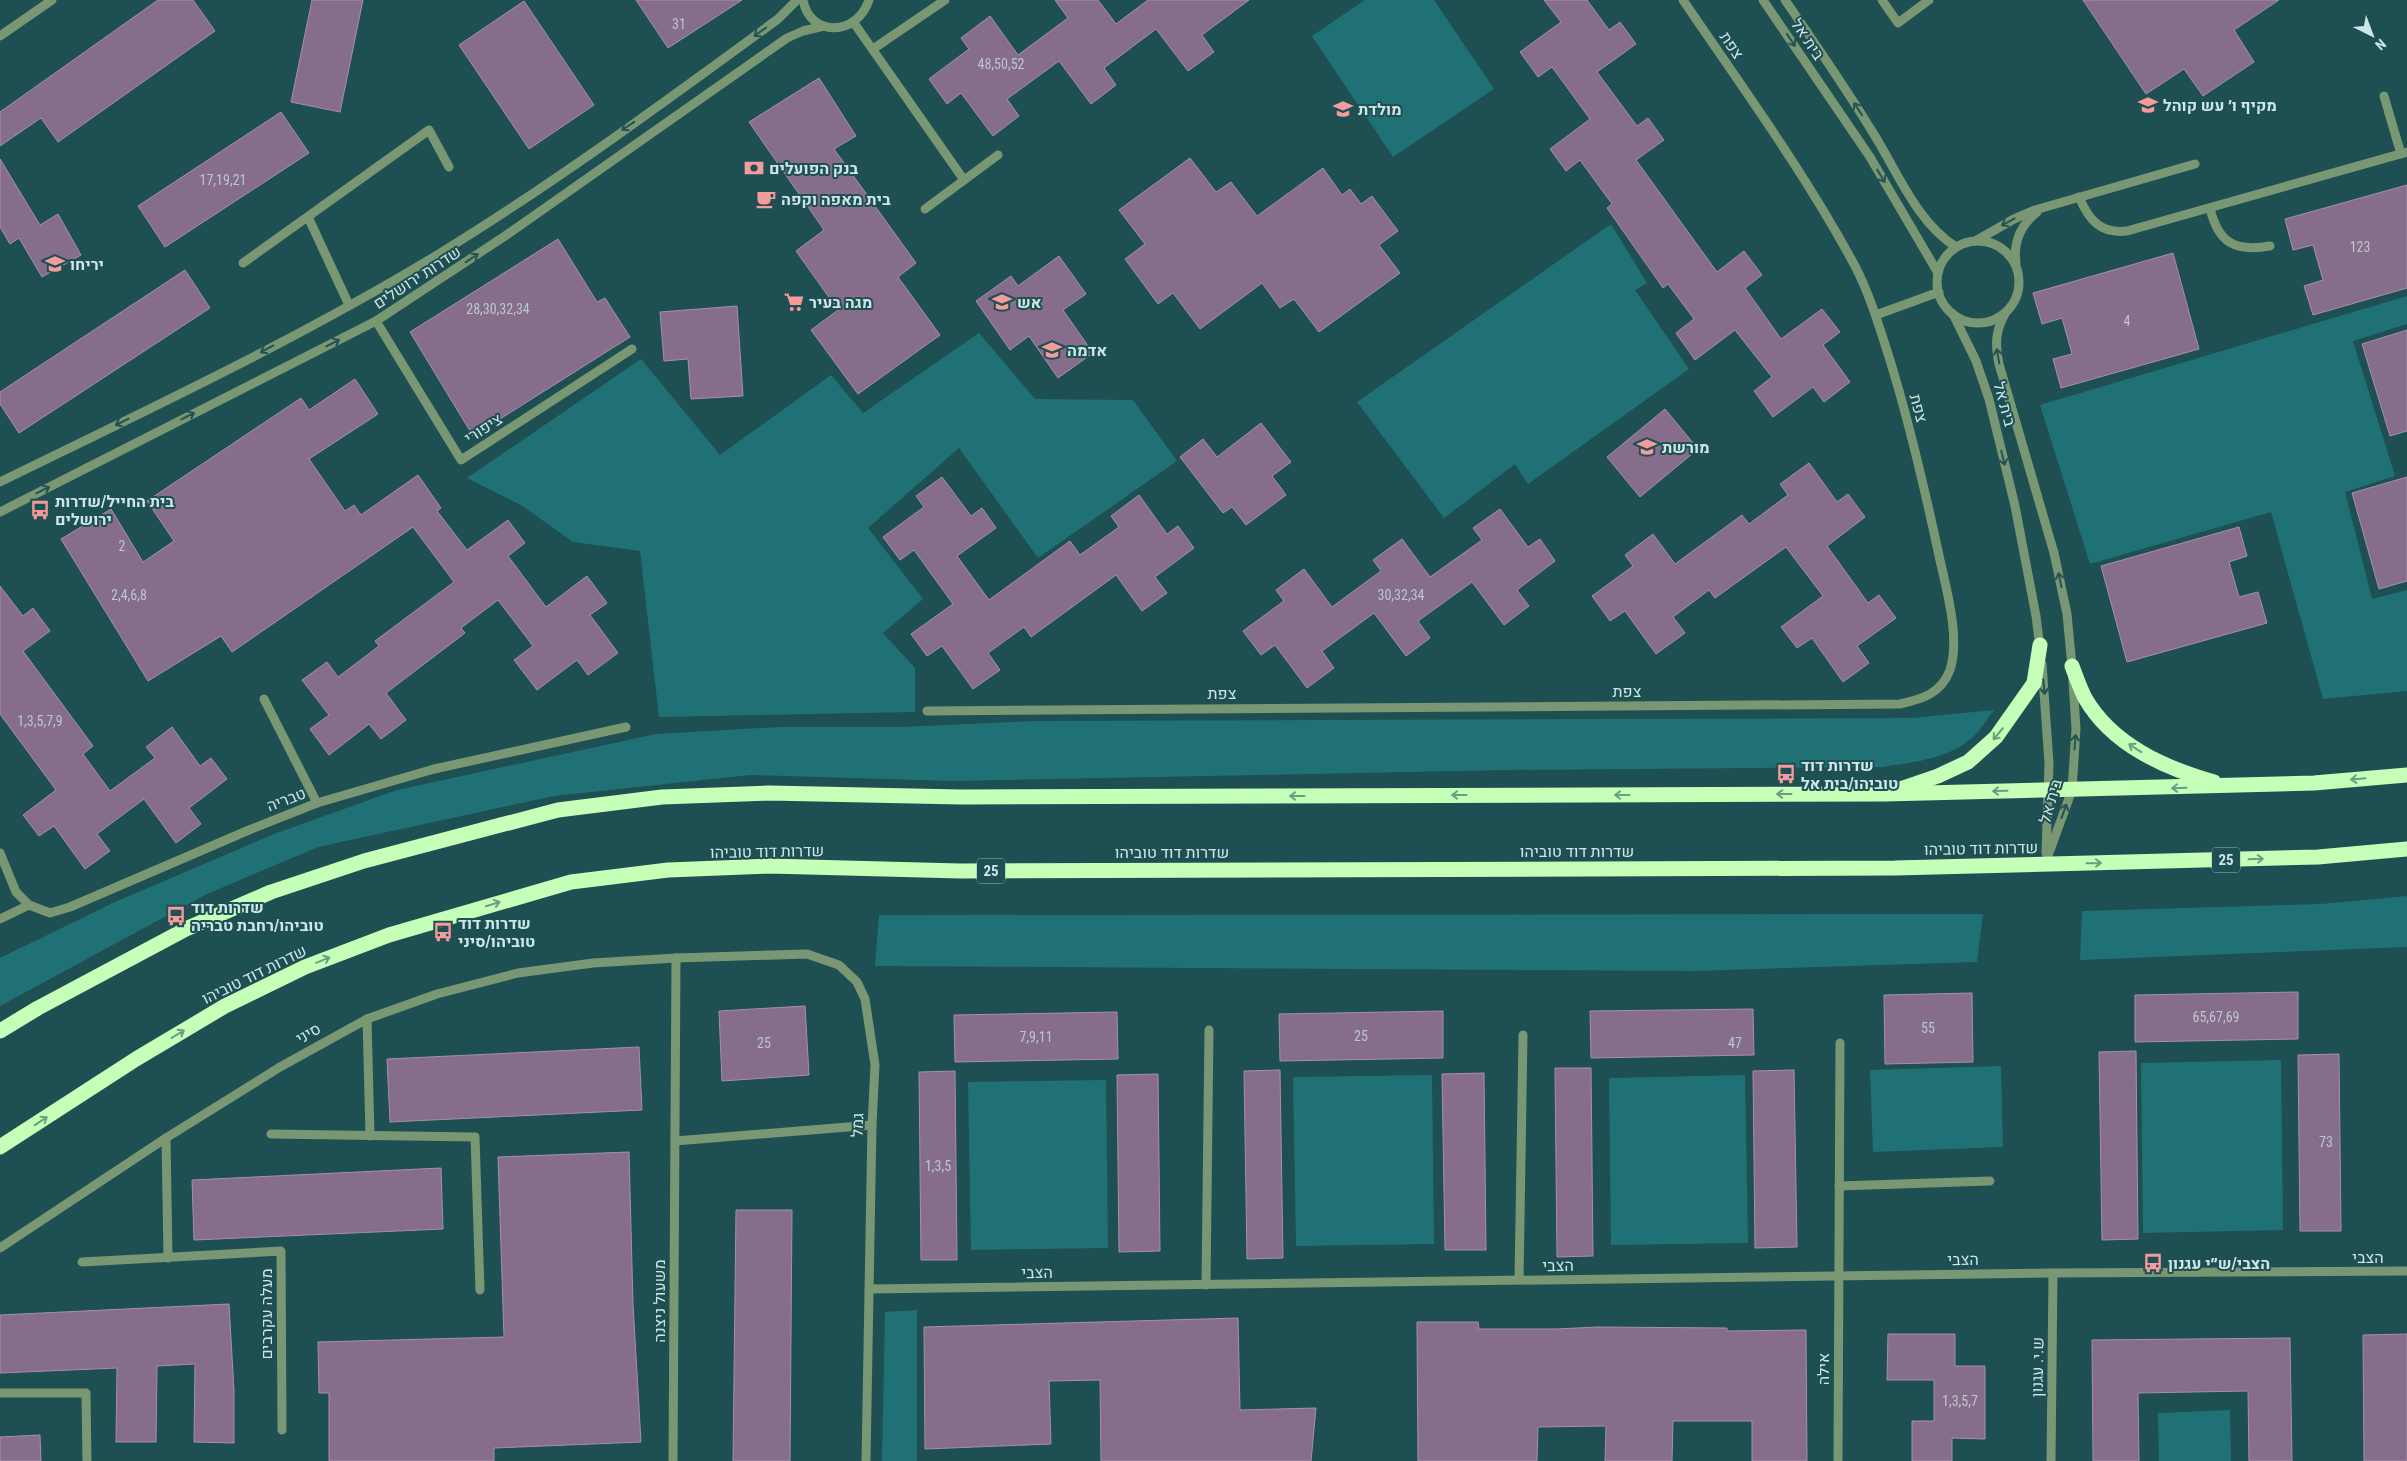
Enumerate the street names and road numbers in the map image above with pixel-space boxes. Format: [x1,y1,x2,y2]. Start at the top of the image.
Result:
street label: בית אל [1787,15,1828,64]
street label: צפת [1716,28,1748,63]
street label: שדרות ירושלים [370,242,465,313]
street label: בית אל [1989,380,2020,429]
street label: צפת [1906,392,1931,425]
street label: ציפורי [461,409,506,448]
street label: צפת [1613,682,1642,701]
street label: צפת [1208,684,1237,703]
street label: בית אל [2035,776,2066,826]
street label: טבריה [264,783,308,816]
street label: שדרות דוד טוביהו [1924,838,2038,859]
street label: שדרות דוד טוביהו [710,841,824,862]
street label: שדרות דוד טוביהו [1520,842,1634,861]
street label: שדרות דוד טוביהו [1115,843,1229,862]
road number: 25 [2212,848,2240,872]
road number: 25 [977,858,1005,884]
street label: שדרות דוד טוביהו [199,941,310,1008]
street label: סיני [292,1019,324,1048]
street label: גמל [848,1112,867,1138]
street label: הצבי [2352,1248,2384,1267]
street label: הצבי [1947,1250,1979,1269]
street label: הצבי [1542,1256,1574,1275]
street label: משעול ניצנה [650,1259,669,1343]
street label: הצבי [1021,1263,1053,1282]
street label: מעלה עקרבים [257,1268,276,1360]
street label: ש.י. עגנון [2027,1337,2048,1397]
street label: אילה [1814,1353,1833,1385]

